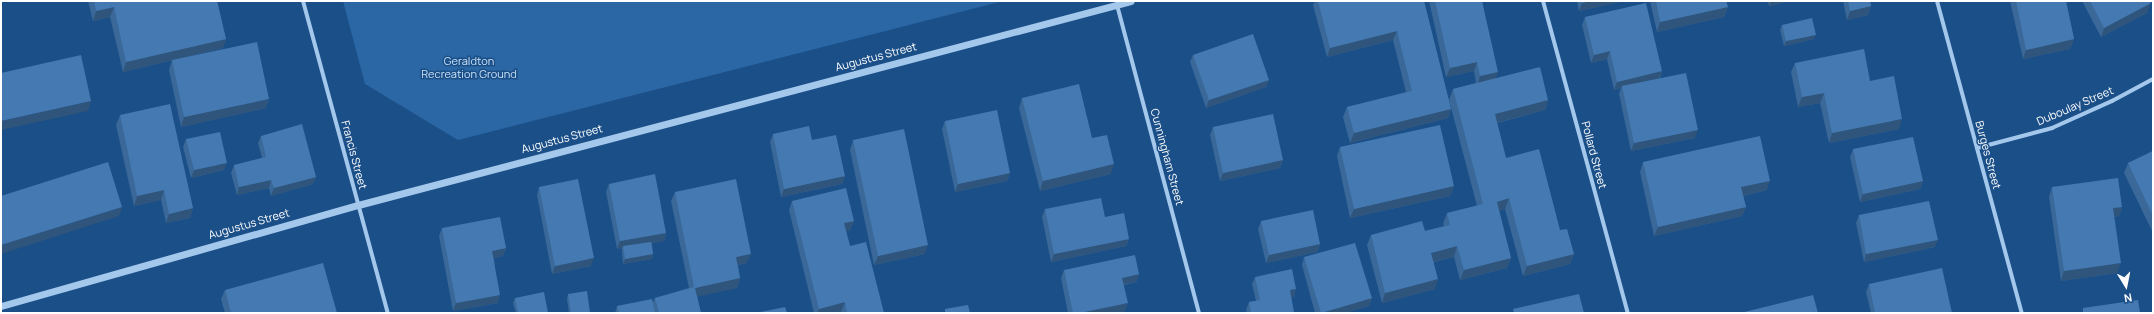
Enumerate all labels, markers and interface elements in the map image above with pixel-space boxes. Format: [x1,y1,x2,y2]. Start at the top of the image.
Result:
street label: Augustus Street [834,40,918,74]
park label: Geraldton Recreation Ground [421,55,517,81]
street label: Duboulay Street [2035,84,2115,128]
street label: Cunningham Street [1148,107,1186,207]
street label: Francis Street [338,119,370,191]
street label: Burges Street [1973,119,2003,191]
street label: Pollard Street [1579,120,1609,190]
street label: Augustus Street [520,122,604,156]
street label: Augustus Street [207,206,291,242]
north arrow [2106,266,2146,306]
text: N [2123,290,2133,306]

